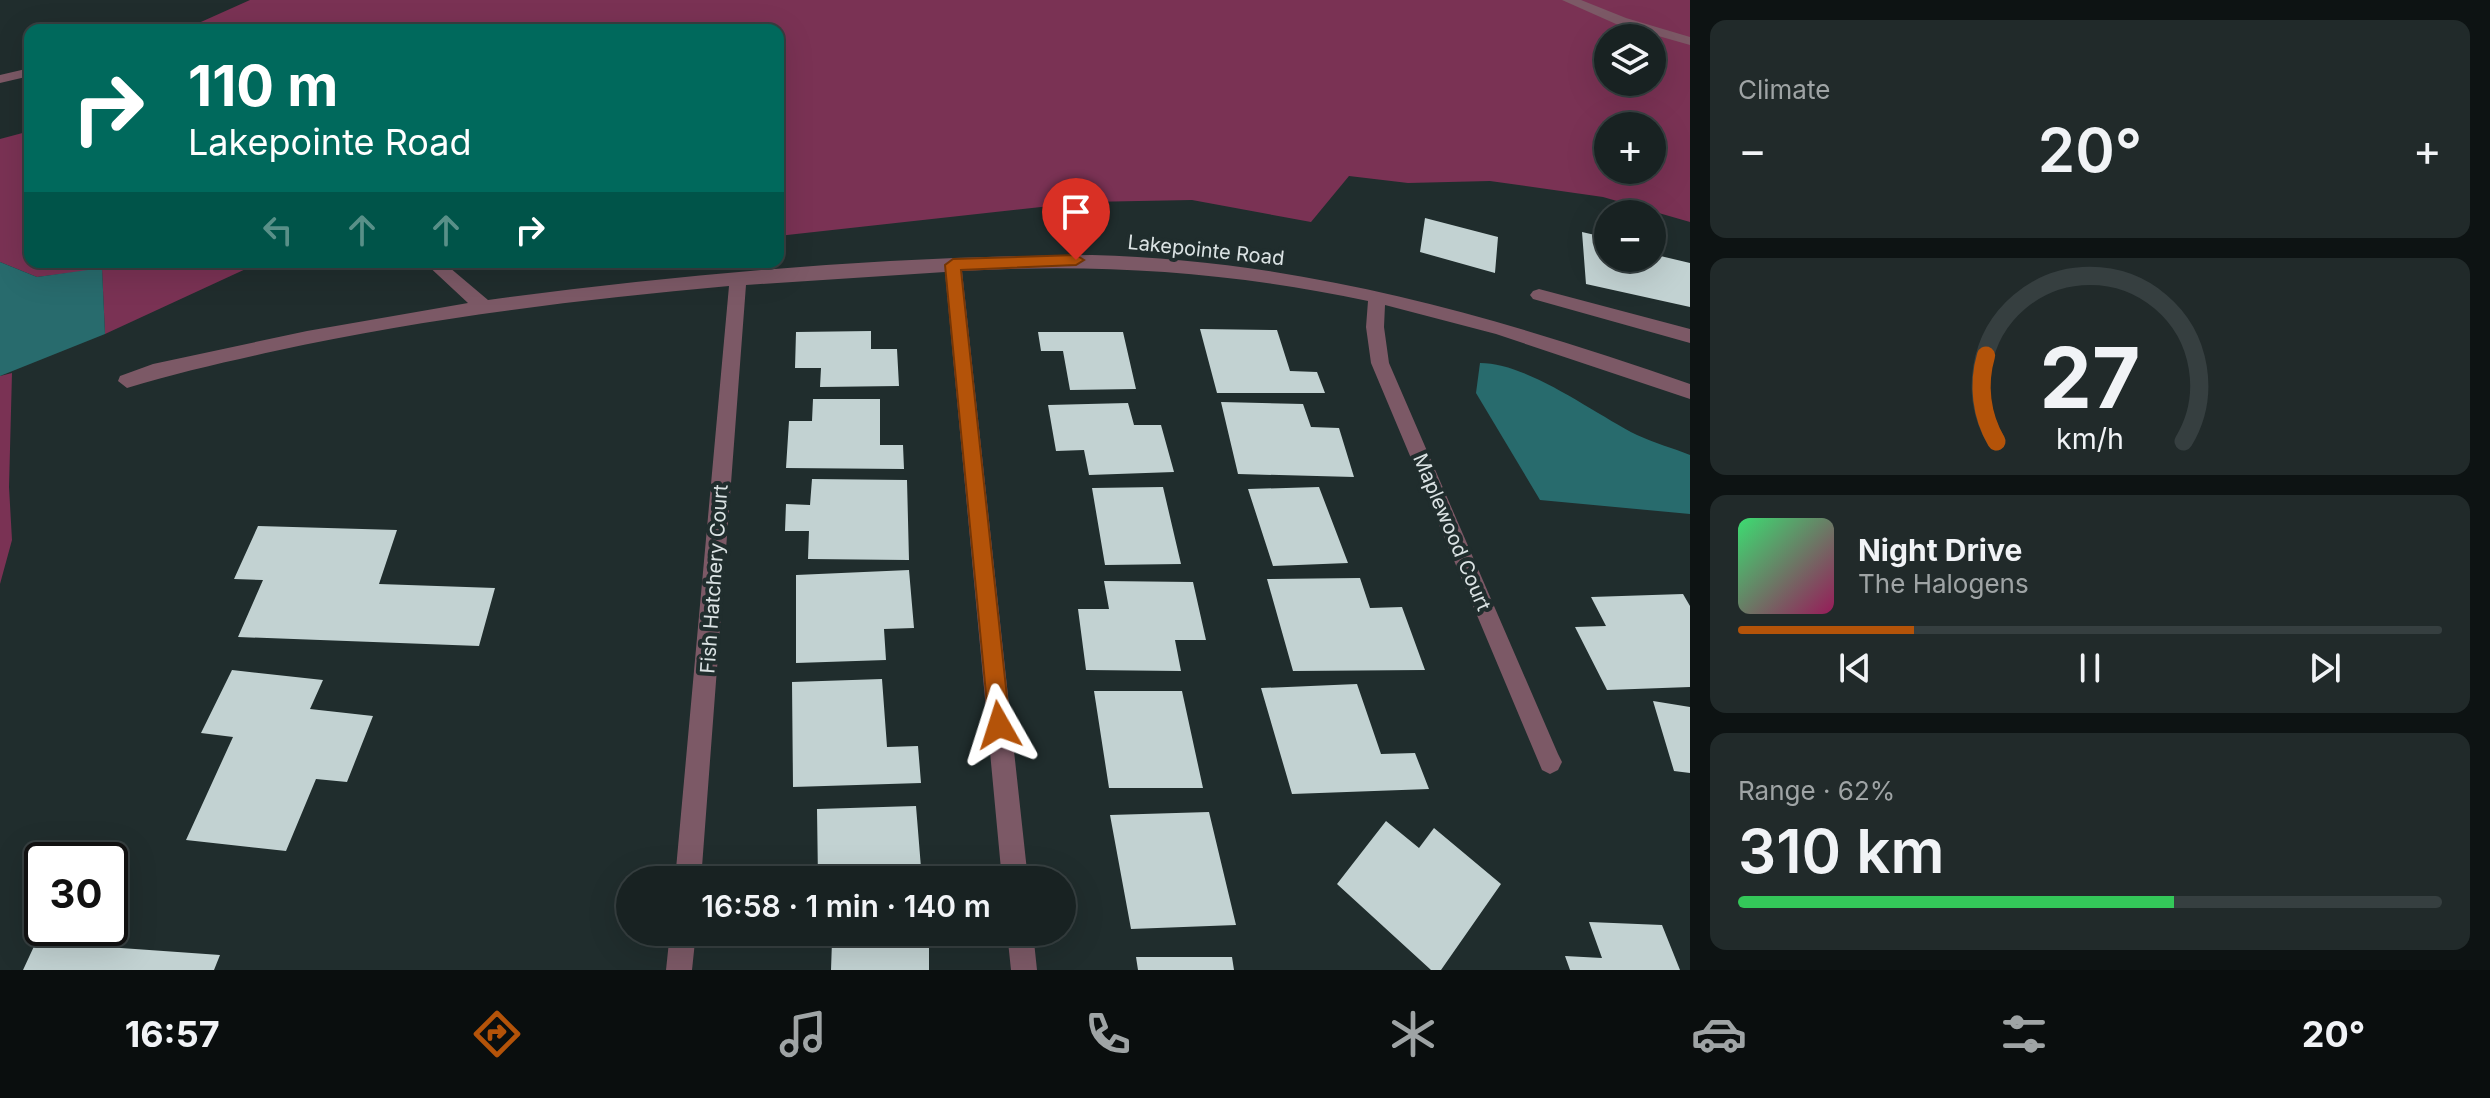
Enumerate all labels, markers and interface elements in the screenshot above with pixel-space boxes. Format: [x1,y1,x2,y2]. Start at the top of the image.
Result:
map controls [1594,24,1666,272]
button: layers [1594,24,1666,96]
text: 110 m [188,52,338,120]
icon: right [56,56,160,160]
text: Climate [1738,74,1830,105]
button: + [1594,112,1666,184]
text: 20° [2038,114,2142,186]
text: Lakepointe Road [188,120,472,164]
text: − [1738,123,1767,177]
text: + [2413,123,2442,177]
pin [1042,178,1110,260]
icon: arrive [1054,190,1098,234]
button: − [1594,200,1666,272]
icon: left [256,208,300,252]
icon: ahead [340,208,384,252]
icon: ahead [424,208,468,252]
icon: right [508,208,552,252]
street label: Lakepointe Road [1126,230,1286,270]
text: 27 [2040,327,2140,428]
text: km/h [2056,421,2124,456]
street label: Maplewood Court [1408,450,1496,615]
street label: Fish Hatchery Court [695,483,733,674]
text: Night Drive [1858,532,2022,568]
text: The Halogens [1858,568,2029,599]
icon: previous [1833,646,1877,690]
icon: pause [2068,646,2112,690]
icon: next [2303,646,2347,690]
position arrow [957,683,1041,767]
text: Range · 62% [1738,775,1895,806]
text: 310 km [1738,815,1944,887]
speed limit sign: 30 [24,842,128,946]
text: 16:58 · 1 min · 140 m [701,888,991,924]
icon: directions [469,1006,525,1062]
icon: music [775,1006,831,1062]
icon: phone [1080,1006,1136,1062]
icon: climate [1385,1006,1441,1062]
icon: car [1691,1006,1747,1062]
icon: filters [1996,1006,2052,1062]
text: 16:57 [125,1012,220,1056]
text: 20° [2302,1012,2365,1056]

